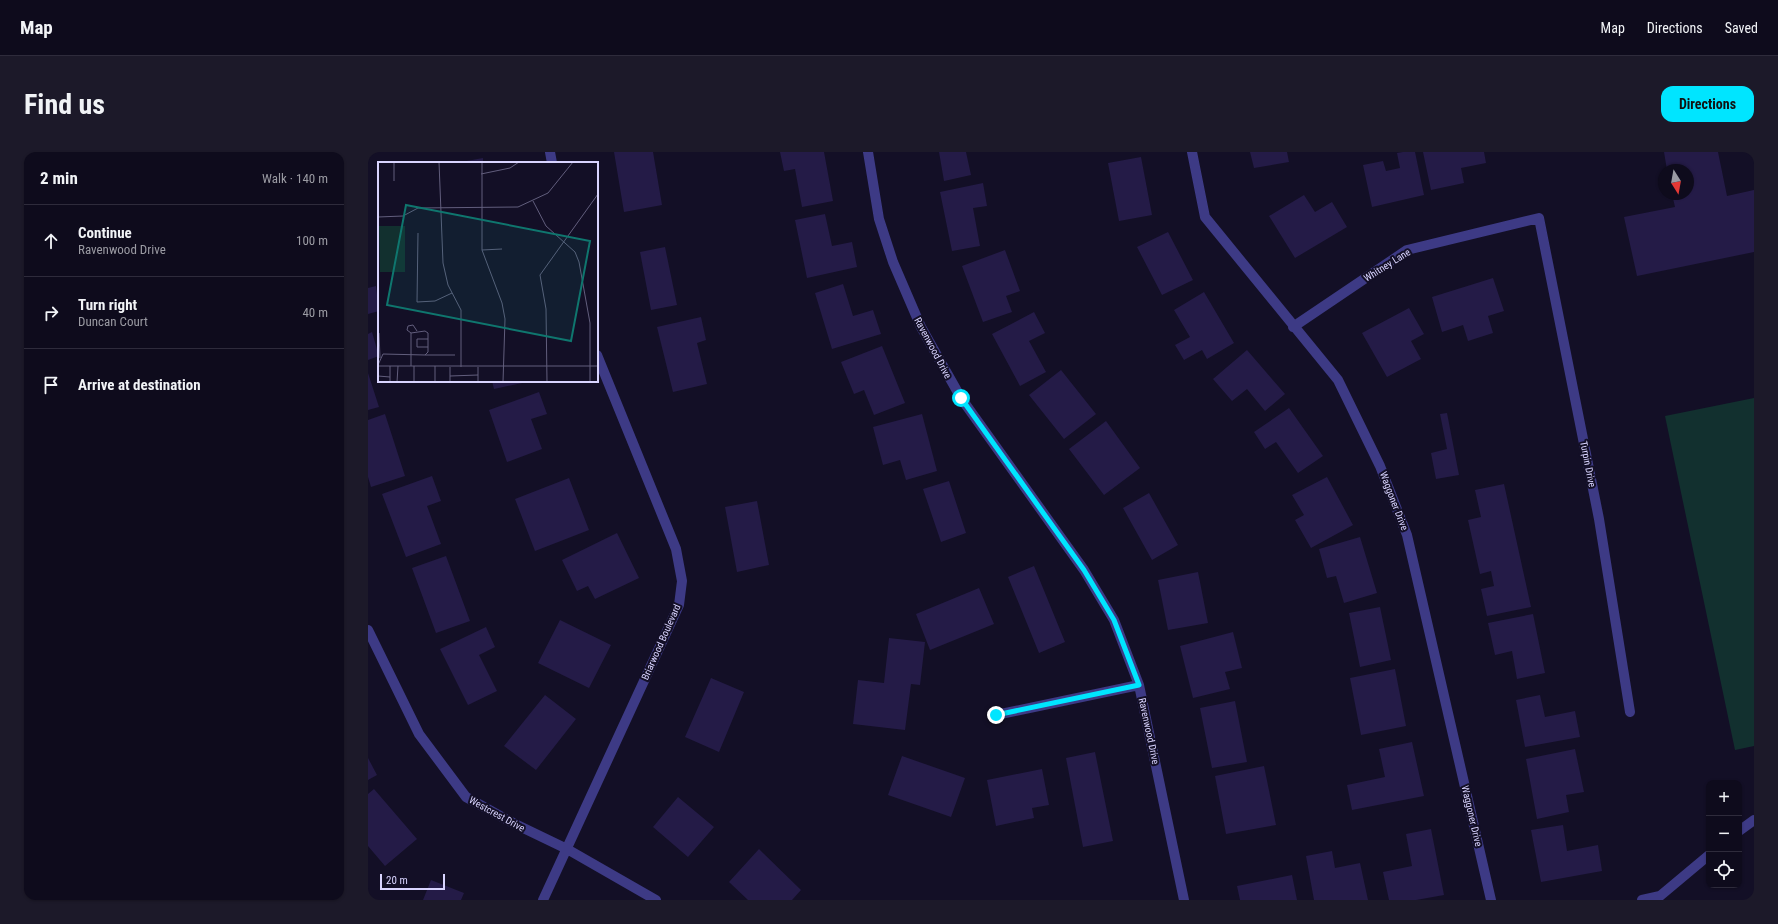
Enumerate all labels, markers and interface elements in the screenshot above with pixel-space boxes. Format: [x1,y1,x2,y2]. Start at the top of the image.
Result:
text: Map [20,16,53,39]
text: Map [1601,20,1625,36]
text: Directions [1647,20,1703,36]
text: Saved [1725,20,1758,36]
button: Directions [1661,86,1754,122]
text: Find us [24,88,105,121]
inset map [378,162,598,382]
north arrow [1658,164,1694,200]
text: 2 min [40,168,78,188]
text: Walk · 140 m [262,171,328,186]
text: Continue [78,224,132,242]
icon: ahead [40,230,62,252]
text: 100 m [296,233,328,248]
text: Ravenwood Drive [78,242,166,257]
street label: Whitney Lane [1362,246,1413,284]
text: Turn right [78,296,137,314]
icon: right [40,302,62,324]
text: 40 m [302,305,328,320]
text: Duncan Court [78,314,148,329]
street label: Ravenwood Drive [912,316,954,381]
icon: arrive [40,374,62,396]
text: Arrive at destination [78,376,201,394]
route start [952,389,970,407]
street label: Turpin Drive [1578,440,1598,488]
street label: Waggoner Drive [1378,470,1410,532]
street label: Briarwood Boulevard [639,602,683,682]
street label: Ravenwood Drive [1137,697,1161,765]
route end [987,706,1005,724]
map controls [1706,780,1742,888]
button: + [1706,780,1742,816]
street label: Waggoner Drive [1460,785,1484,848]
street label: Westcrest Drive [467,794,527,834]
button: − [1706,816,1742,852]
button: locate [1706,852,1742,888]
scale bar [380,872,445,891]
text: 20 m [386,874,408,887]

